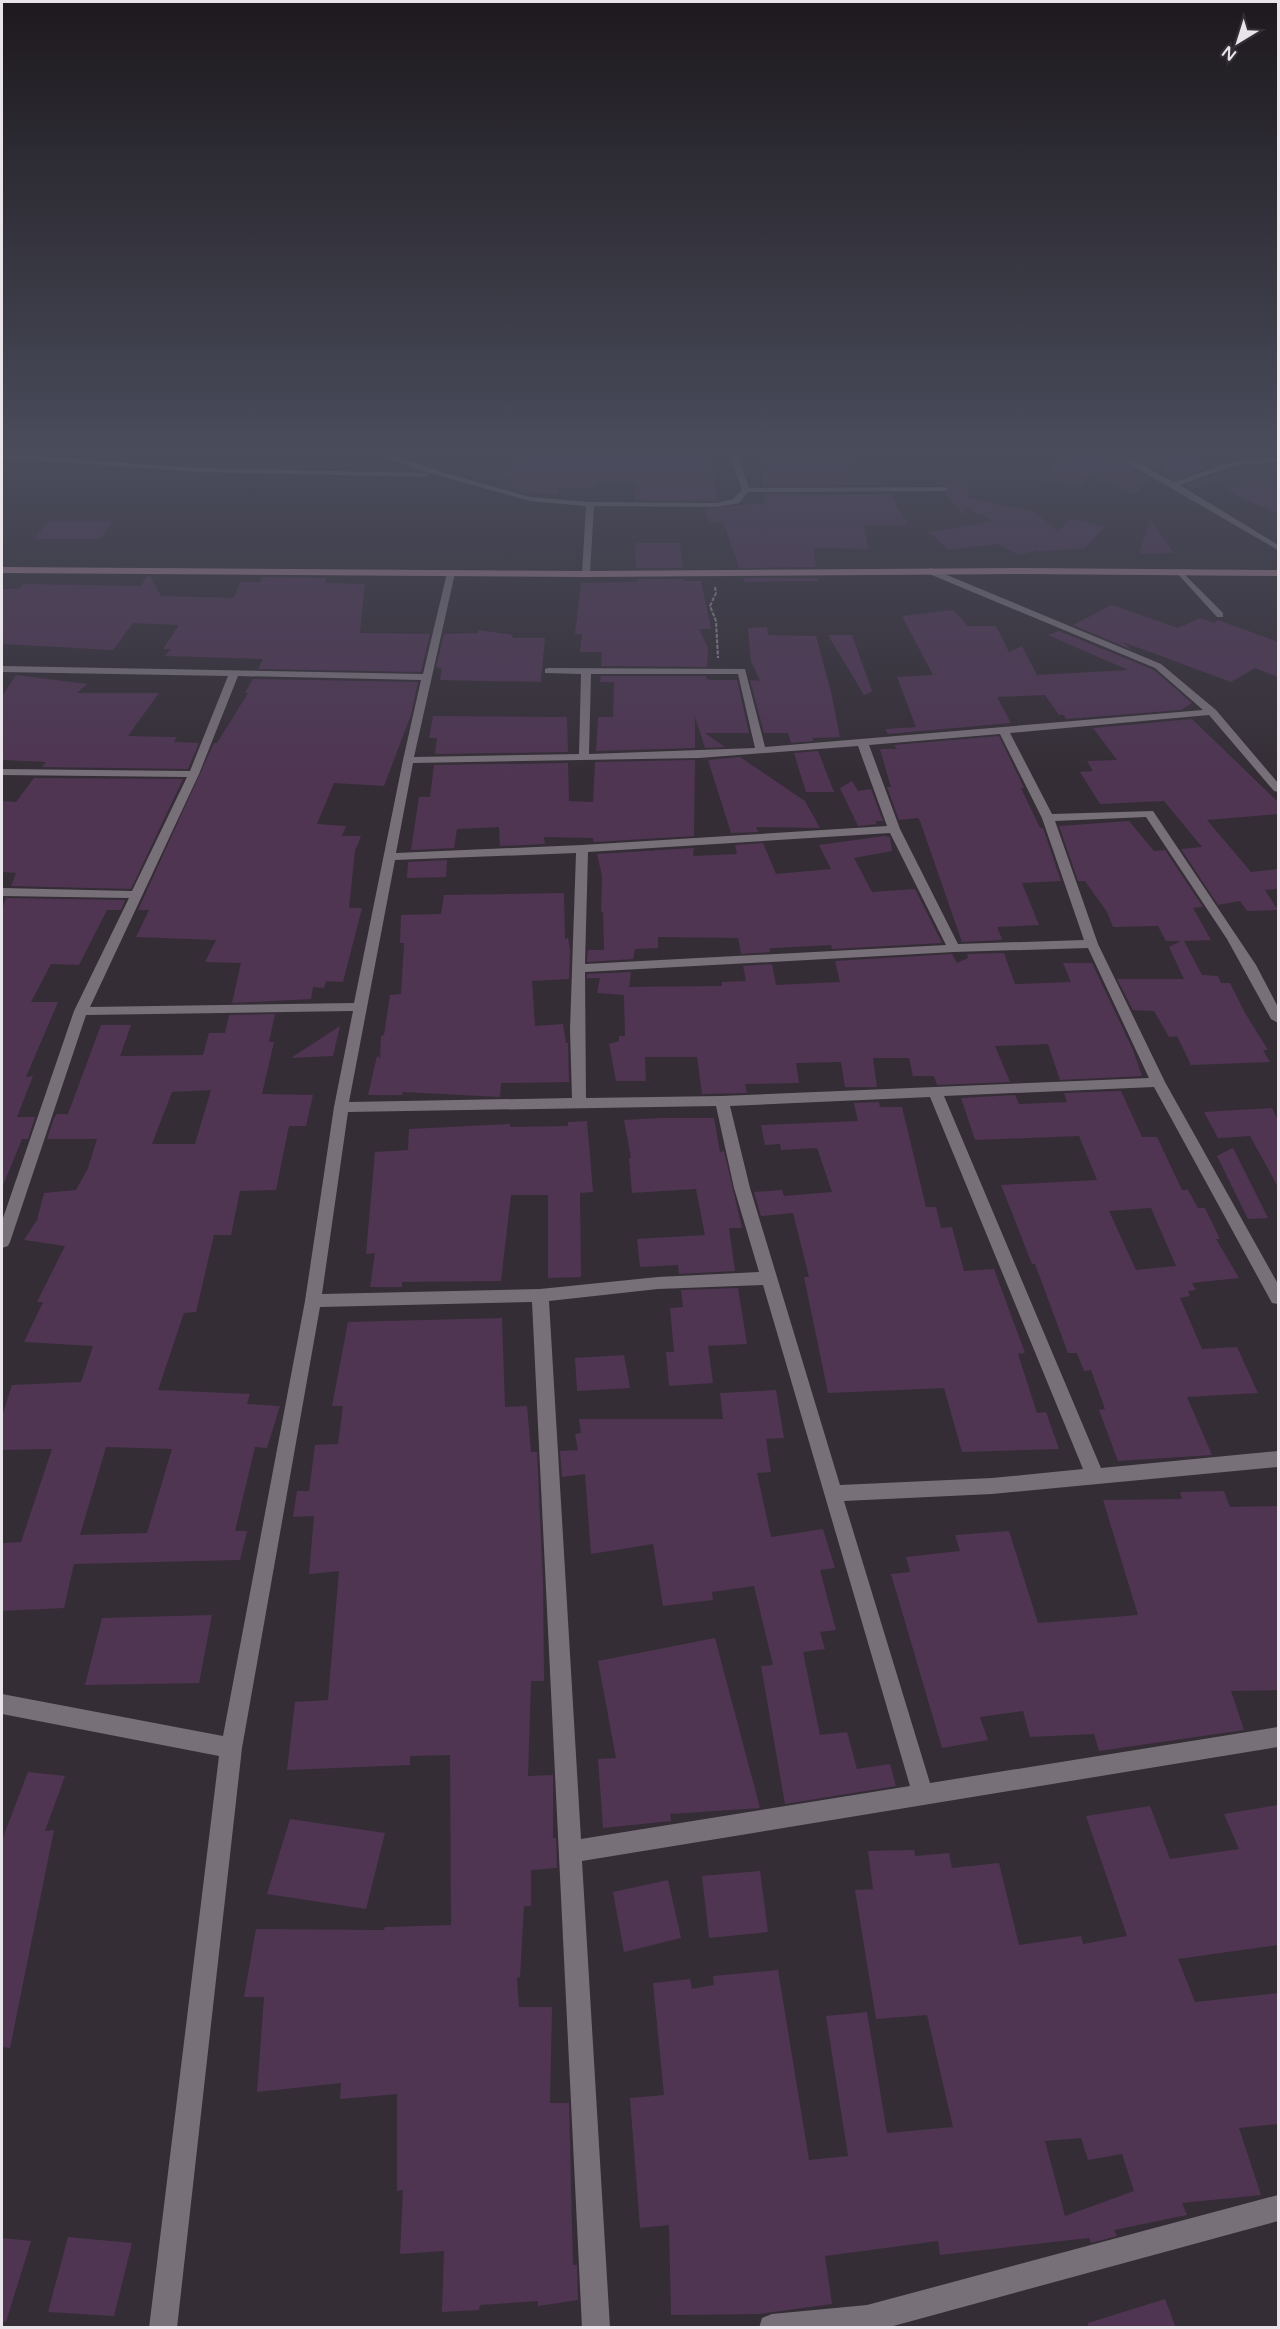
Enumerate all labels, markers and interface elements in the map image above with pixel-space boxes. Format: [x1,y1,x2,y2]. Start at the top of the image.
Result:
north arrow [1208,12,1268,72]
text: N [1218,41,1241,65]

